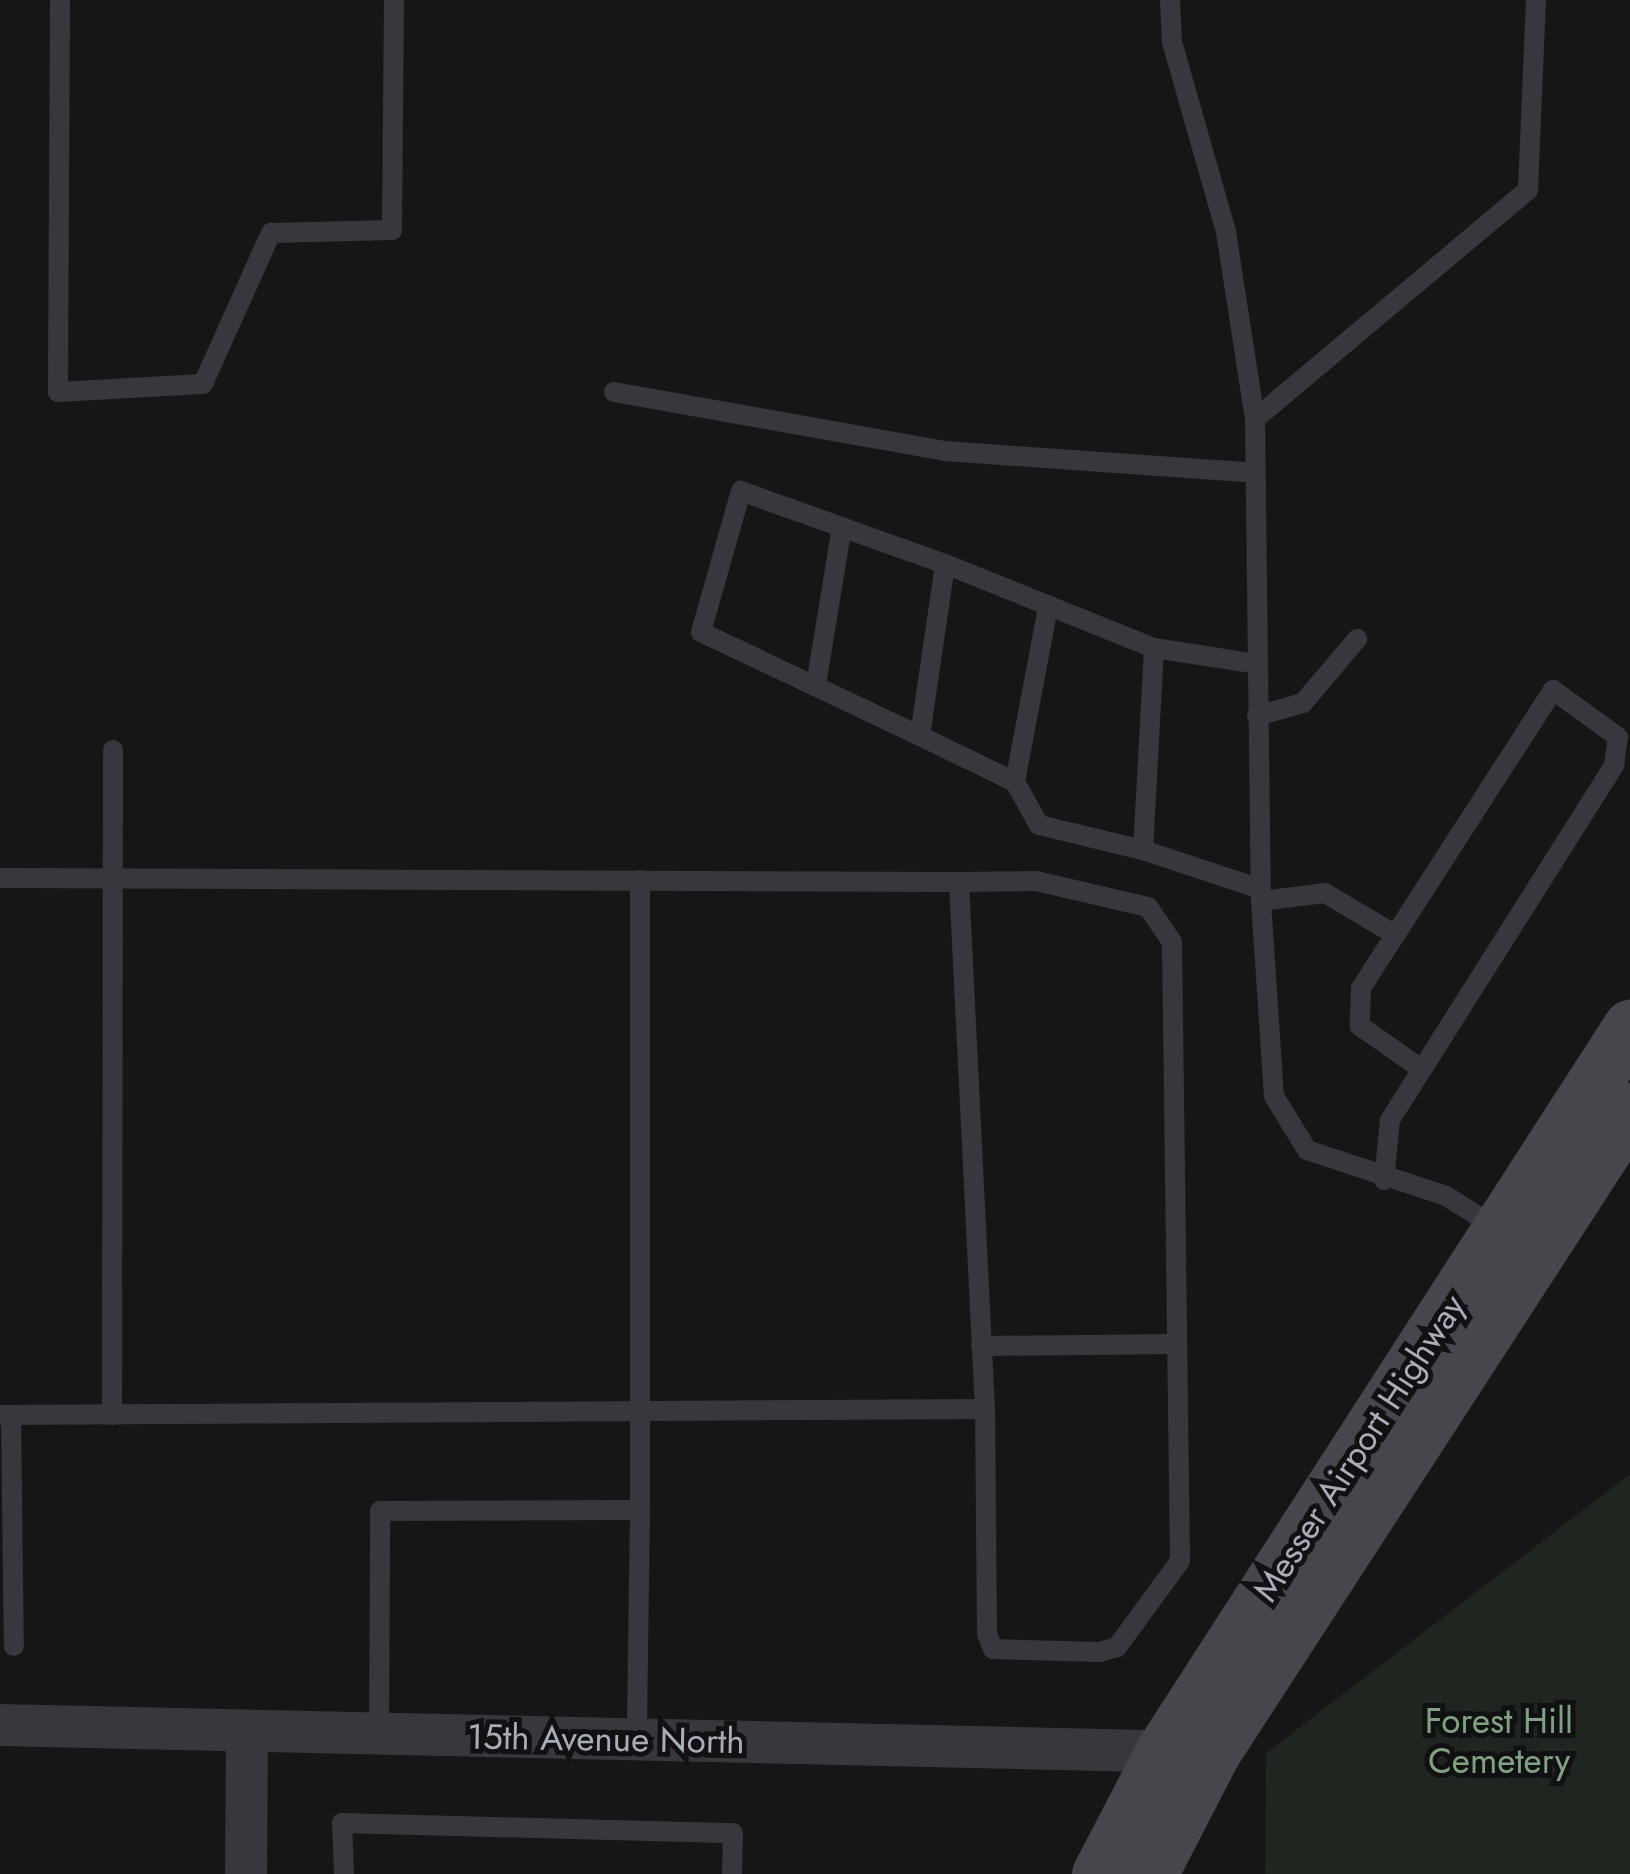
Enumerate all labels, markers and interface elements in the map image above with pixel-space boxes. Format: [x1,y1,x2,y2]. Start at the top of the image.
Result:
street label: Messer Airport Highway [1244,1287,1474,1609]
park label: Forest Hill Cemetery [1425,1700,1573,1782]
street label: 15th Avenue North [467,1716,745,1762]

